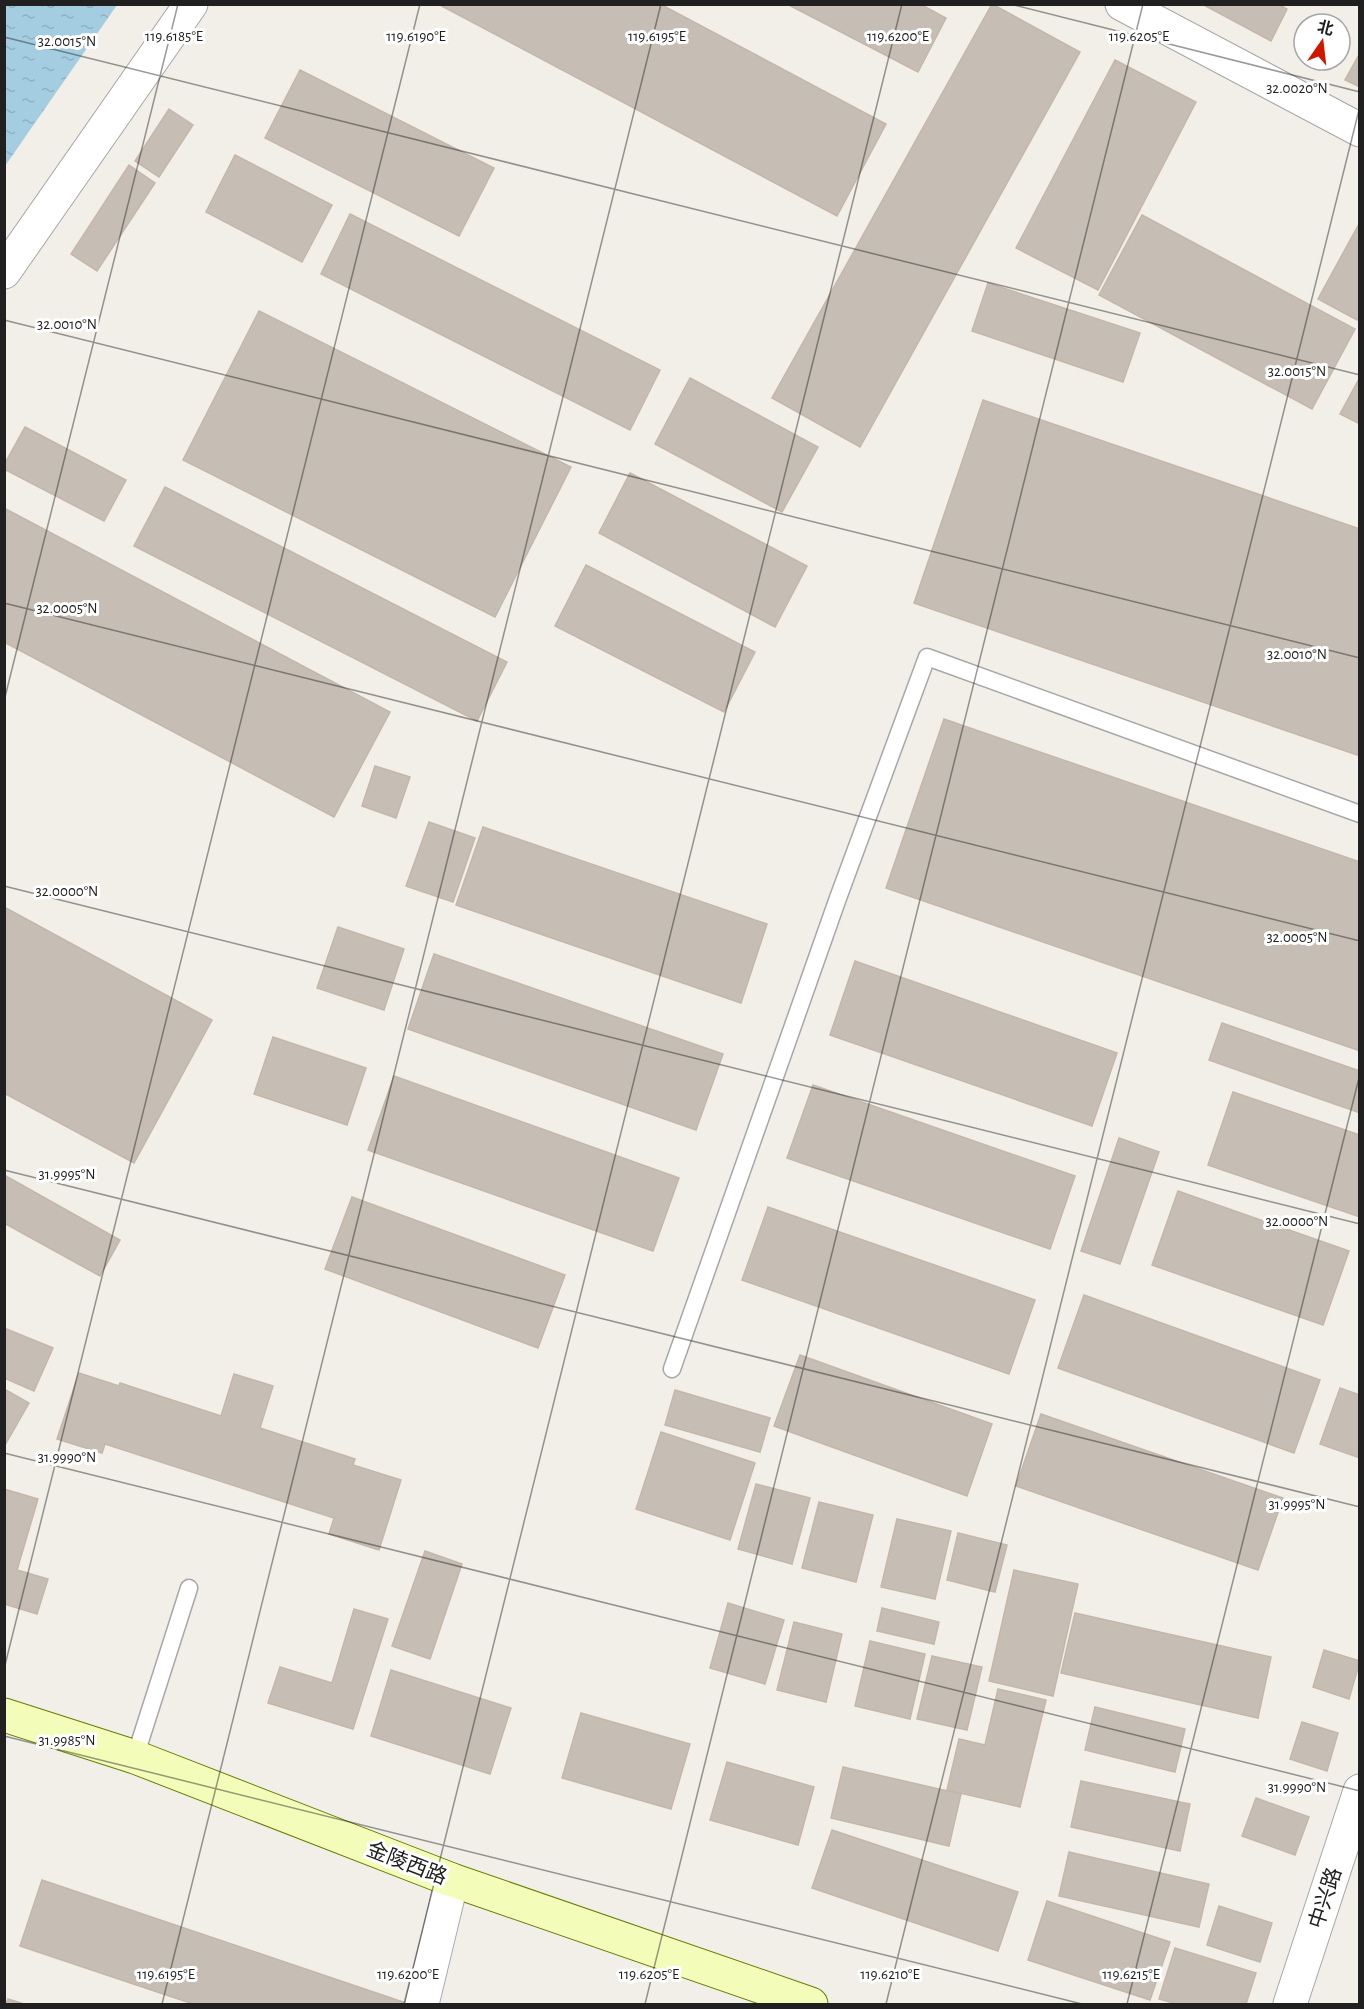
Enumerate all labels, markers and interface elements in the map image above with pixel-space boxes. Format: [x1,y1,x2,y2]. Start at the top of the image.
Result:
north arrow [1292,12,1352,72]
text: 北 [1316,18,1335,38]
text: 119.6185°E [145,29,203,44]
text: 119.6190°E [386,29,446,44]
text: 119.6195°E [628,29,686,44]
text: 119.6200°E [867,29,929,44]
text: 119.6205°E [1109,29,1169,44]
text: 32.0015°N [38,34,96,49]
text: 32.0020°N [1266,81,1328,96]
text: 32.0010°N [37,317,97,332]
text: 32.0015°N [1268,364,1326,379]
text: 32.0005°N [36,601,98,616]
text: 32.0010°N [1267,647,1327,662]
text: 32.0000°N [36,884,98,899]
text: 32.0005°N [1266,930,1328,945]
text: 31.9995°N [39,1167,95,1182]
text: 32.0000°N [1266,1214,1328,1229]
text: 31.9990°N [38,1450,96,1465]
text: 31.9995°N [1269,1497,1325,1512]
text: 31.9985°N [39,1733,95,1748]
text: 31.9990°N [1268,1780,1326,1795]
street label: 金陵西路 [364,1838,450,1888]
street label: 中兴路 [1305,1865,1345,1931]
text: 119.6195°E [137,1967,195,1982]
text: 119.6200°E [377,1967,439,1982]
text: 119.6205°E [619,1967,679,1982]
text: 119.6210°E [860,1967,920,1982]
text: 119.6215°E [1102,1967,1160,1982]

